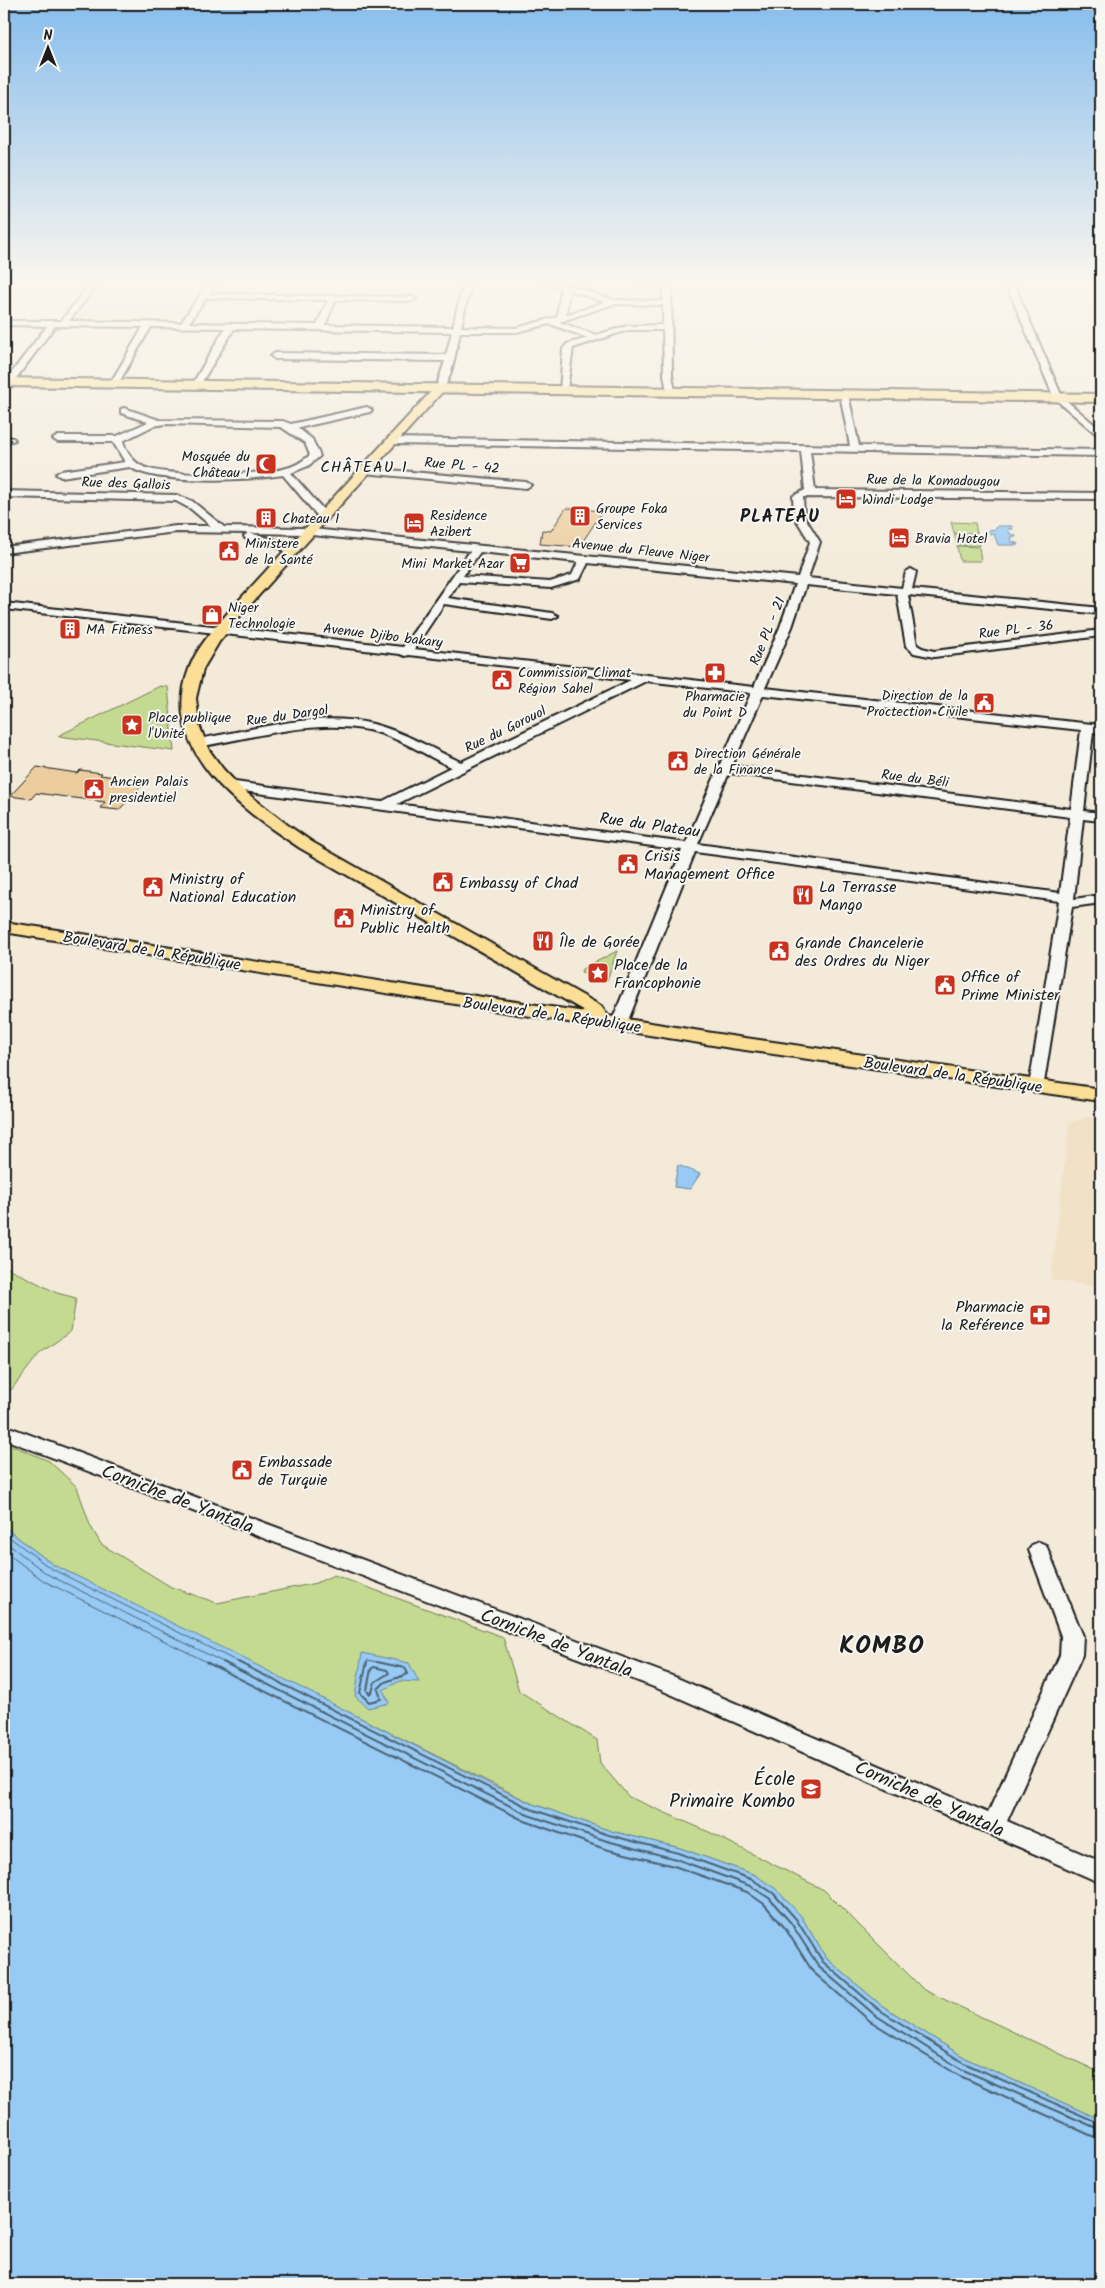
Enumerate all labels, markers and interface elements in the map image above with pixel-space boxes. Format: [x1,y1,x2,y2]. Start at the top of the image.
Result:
north arrow [22,22,72,72]
text: N [44,25,53,47]
place label: Mosquée du Château 1 [182,446,250,484]
mosque icon: Mosquée du Château 1 [254,452,278,476]
street label: Rue PL - 42 [423,452,501,480]
district label: CHÂTEAU 1 [320,455,408,480]
street label: Rue de la Komadougou [866,469,1000,493]
street label: Rue des Gallois [81,471,171,497]
hotel icon: Windi Lodge [834,487,858,511]
place label: Windi Lodge [862,489,934,511]
place label: Groupe Foka Services [596,498,668,536]
district label: PLATEAU [740,503,820,532]
building icon: Groupe Foka Services [568,504,592,528]
place label: Residence Azibert [430,505,488,543]
building icon: Chateau 1 [254,506,278,530]
place label: Chateau 1 [282,508,339,530]
hotel icon: Residence Azibert [402,511,426,535]
hotel icon: Bravia Hotel [887,526,911,550]
place label: Bravia Hotel [915,528,988,550]
place label: Ministere de la Santé [245,533,313,571]
street label: Avenue du Fleuve Niger [571,533,712,569]
public building icon: Ministere de la Santé [217,539,241,563]
supermarket icon: Mini Market Azar [508,551,532,575]
place label: Mini Market Azar [401,553,505,575]
street label: Rue PL - 21 [744,594,792,669]
place label: Niger Technologie [228,597,296,635]
shop icon: Niger Technologie [200,603,224,627]
street label: Rue PL - 36 [977,614,1055,646]
building icon: MA Fitness [58,617,82,641]
street label: Avenue Djibo bakary [322,618,444,654]
place label: MA Fitness [86,619,153,641]
pharmacy icon: Pharmacie du Point D [703,661,727,685]
place label: Commission Climat Région Sahel [518,662,632,700]
public building icon: Commission Climat Région Sahel [490,668,514,692]
place label: Direction de la Proctection Civile [866,685,969,723]
place label: Pharmacie du Point D [683,686,747,724]
public building icon: Direction de la Proctection Civile [972,691,996,715]
street label: Rue du Dargol [245,699,330,733]
street label: Rue du Gorouol [461,700,551,759]
place label: Place publique l'Unité [148,707,232,745]
place icon: Place publique l'Unité [120,713,144,737]
place label: Direction Générale de la Finance [694,743,802,781]
public building icon: Direction Générale de la Finance [666,749,690,773]
street label: Rue du Béli [880,764,951,794]
place label: Ancien Palais presidentiel [109,771,188,809]
public building icon: Ancien Palais presidentiel [82,777,106,801]
street label: Rue du Plateau [598,806,702,845]
place label: Crisis Management Office [644,844,775,887]
public building icon: Crisis Management Office [616,852,640,876]
place label: Ministry of National Education [169,867,296,910]
public building icon: Embassy of Chad [431,870,455,894]
place label: Embassy of Chad [459,871,579,896]
public building icon: Ministry of National Education [141,875,165,899]
place label: La Terrasse Mango [819,875,896,918]
restaurant icon: La Terrasse Mango [791,883,815,907]
place label: Ministry of Public Health [360,898,450,941]
public building icon: Ministry of Public Health [332,906,356,930]
street label: Boulevard de la République [61,925,243,978]
restaurant icon: Île de Gorée [531,929,555,953]
place label: Île de Gorée [559,930,640,955]
place label: Grande Chancelerie des Ordres du Niger [795,931,931,974]
public building icon: Grande Chancelerie des Ordres du Niger [767,939,791,963]
place label: Place de la Francophonie [614,953,701,996]
place icon: Place de la Francophonie [586,961,610,985]
place label: Office of Prime Minister [961,965,1061,1008]
public building icon: Office of Prime Minister [933,973,957,997]
street label: Boulevard de la République [461,991,643,1040]
street label: Boulevard de la République [862,1051,1044,1100]
place label: Pharmacie la Reférence [941,1295,1024,1338]
pharmacy icon: Pharmacie la Reférence [1028,1303,1052,1327]
place label: Embassade de Turquie [258,1450,332,1493]
street label: Corniche de Yantala [97,1457,258,1543]
public building icon: Embassade de Turquie [230,1458,254,1482]
street label: Corniche de Yantala [476,1601,637,1687]
district label: KOMBO [839,1626,925,1666]
street label: Corniche de Yantala [849,1753,1009,1846]
place label: École Primaire Kombo [669,1765,795,1817]
school or university icon: École Primaire Kombo [799,1777,823,1801]

